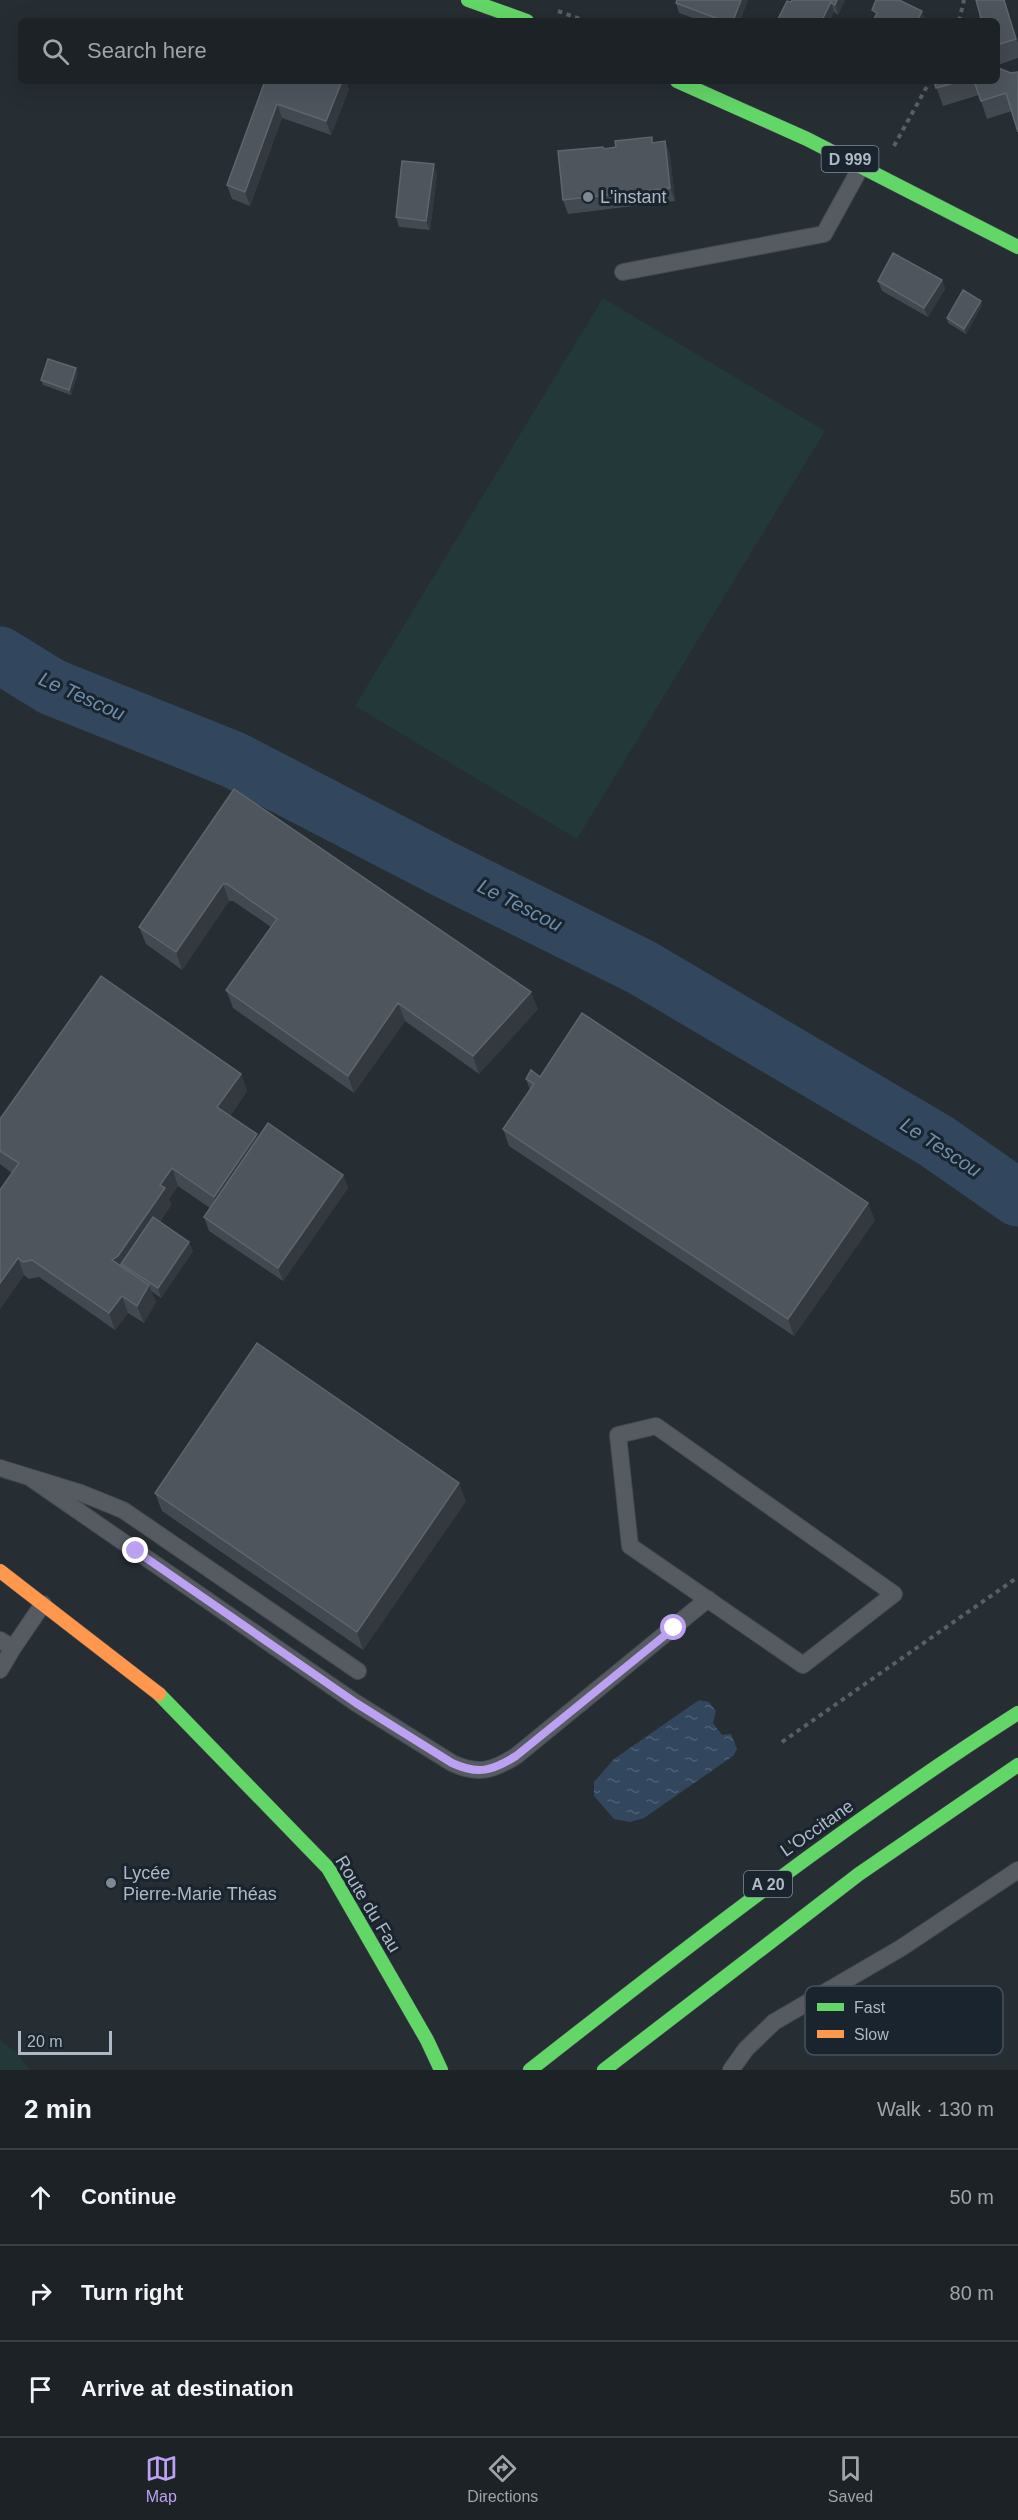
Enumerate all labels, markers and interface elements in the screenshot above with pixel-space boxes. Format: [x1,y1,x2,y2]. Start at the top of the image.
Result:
search box [18,18,1000,84]
icon: search [39,35,72,68]
text: Search here [87,38,207,63]
road number: D 999 [822,146,878,172]
place label: L'instant [600,187,666,207]
marker: L'instant [581,190,595,204]
water label: Le Tescou [36,667,128,725]
water label: Le Tescou [474,874,566,936]
water label: Le Tescou [897,1113,985,1181]
route end [122,1537,148,1563]
route start [660,1614,686,1640]
street label: L'Occitane [777,1796,857,1860]
street label: Route du Fau [331,1852,405,1956]
place label: Lycée Pierre-Marie Théas [123,1863,277,1904]
road number: A 20 [744,1871,792,1897]
marker: Lycée Pierre-Marie Théas [104,1876,118,1890]
legend [805,1986,1003,2055]
text: Fast [854,1999,886,2016]
text: Slow [854,2026,889,2043]
scale bar [18,2028,112,2056]
text: 20 m [27,2033,63,2050]
text: 2 min [24,2094,92,2124]
text: Walk · 130 m [877,2098,994,2120]
icon: ahead [24,2181,57,2214]
text: Continue [81,2184,176,2209]
text: 50 m [950,2186,994,2208]
icon: right [24,2277,57,2310]
text: Turn right [81,2280,183,2305]
text: 80 m [950,2282,994,2304]
icon: arrive [24,2373,57,2406]
text: Arrive at destination [81,2376,294,2401]
tab: Map [145,2452,178,2506]
tab: Directions [467,2452,538,2506]
tab: Saved [828,2452,873,2506]

